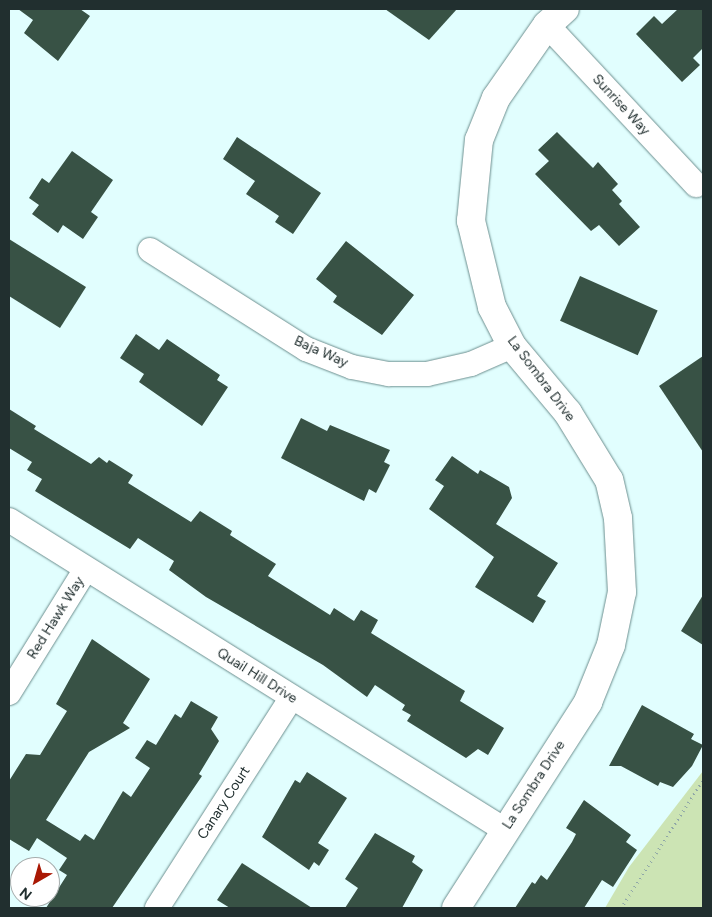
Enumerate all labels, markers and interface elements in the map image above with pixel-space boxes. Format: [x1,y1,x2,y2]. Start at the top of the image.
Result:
street label: Sunrise Way [589,71,653,139]
street label: Baja Way [291,333,351,371]
street label: La Sombra Drive [503,333,579,425]
street label: Red Hawk Way [24,574,88,662]
street label: Quail Hill Drive [214,645,300,707]
street label: La Sombra Drive [499,737,569,833]
street label: Canary Court [194,763,254,843]
north arrow [10,857,60,907]
text: N [17,883,36,903]

